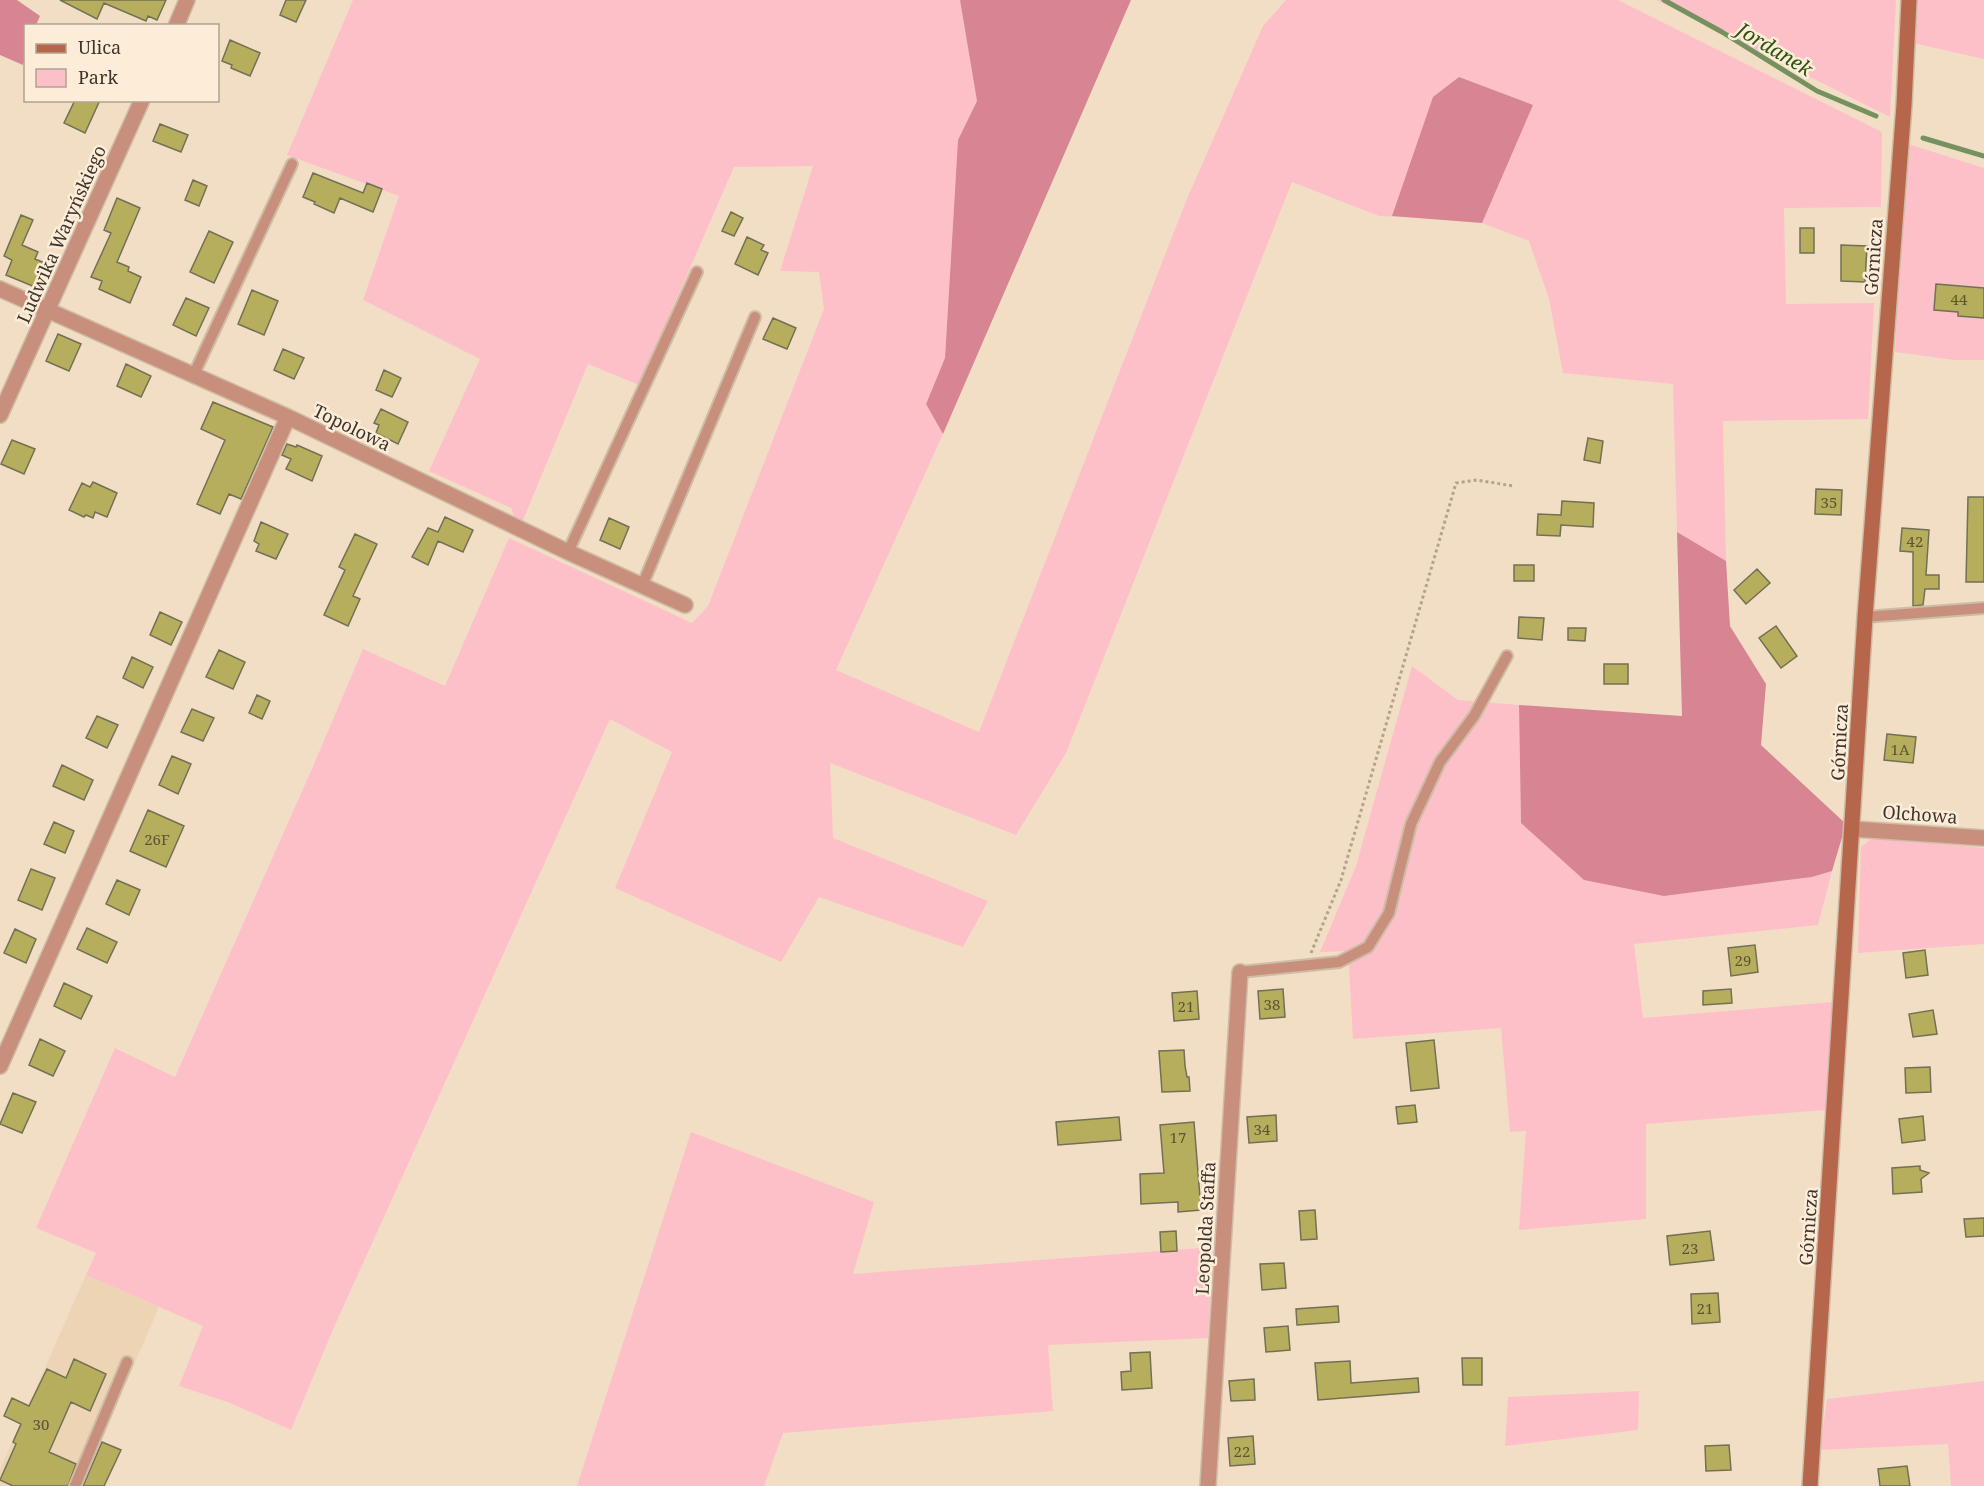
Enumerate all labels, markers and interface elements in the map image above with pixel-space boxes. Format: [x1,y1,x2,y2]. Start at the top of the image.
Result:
water label: Jordanek [1729,14,1818,83]
legend [24,24,219,102]
text: Ulica [78,35,121,59]
text: Park [78,65,118,89]
street label: Ludwika Waryńskiego [11,141,111,327]
street label: Górnicza [1858,218,1888,296]
house number: 44 [1951,289,1968,309]
street label: Topolowa [309,398,395,456]
house number: 35 [1821,492,1837,512]
house number: 42 [1907,531,1923,551]
street label: Górnicza [1825,703,1853,781]
house number: 1A [1891,739,1910,759]
street label: Olchowa [1882,799,1958,829]
house number: 26F [144,829,170,849]
house number: 29 [1735,950,1751,970]
house number: 38 [1264,994,1280,1014]
house number: 21 [1178,996,1194,1016]
house number: 34 [1254,1119,1271,1139]
house number: 17 [1170,1127,1186,1147]
street label: Leopolda Staffa [1190,1161,1220,1295]
street label: Górnicza [1793,1188,1823,1266]
house number: 23 [1682,1238,1698,1258]
house number: 21 [1697,1298,1713,1318]
house number: 30 [33,1414,49,1434]
house number: 22 [1234,1441,1250,1461]

